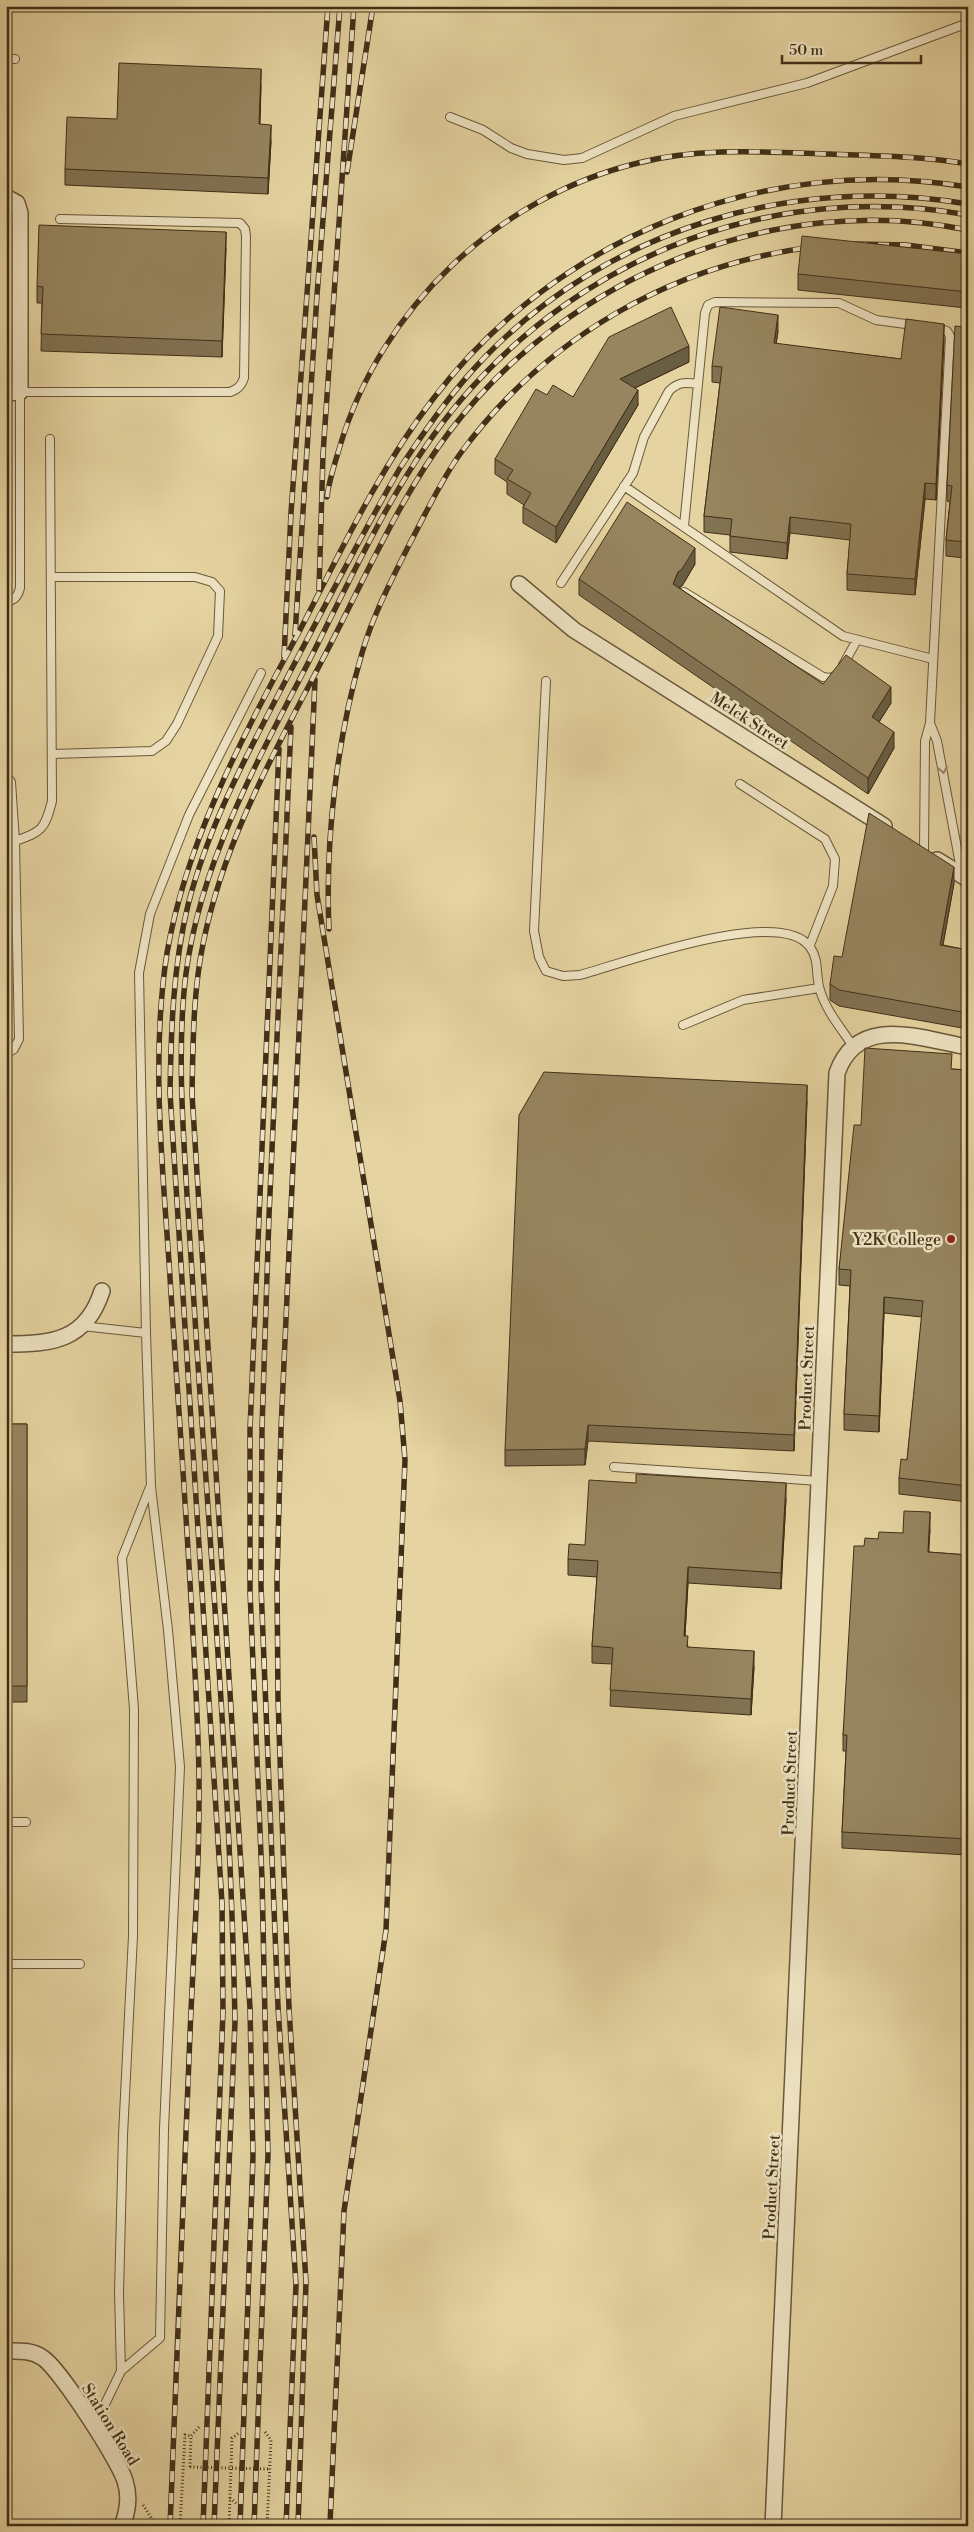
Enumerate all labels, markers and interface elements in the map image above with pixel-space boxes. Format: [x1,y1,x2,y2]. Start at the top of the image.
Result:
scale bar [782,32,920,64]
text: 50 m [789,41,823,60]
street label: Melck Street [706,688,793,754]
one-way arrow [937,765,947,774]
place label: Y2K College [852,1230,941,1250]
marker: Y2K College [945,1233,957,1245]
street label: Product Street [795,1325,819,1431]
street label: Product Street [778,1730,802,1836]
street label: Product Street [759,2134,785,2240]
street label: Station Road [77,2380,143,2469]

